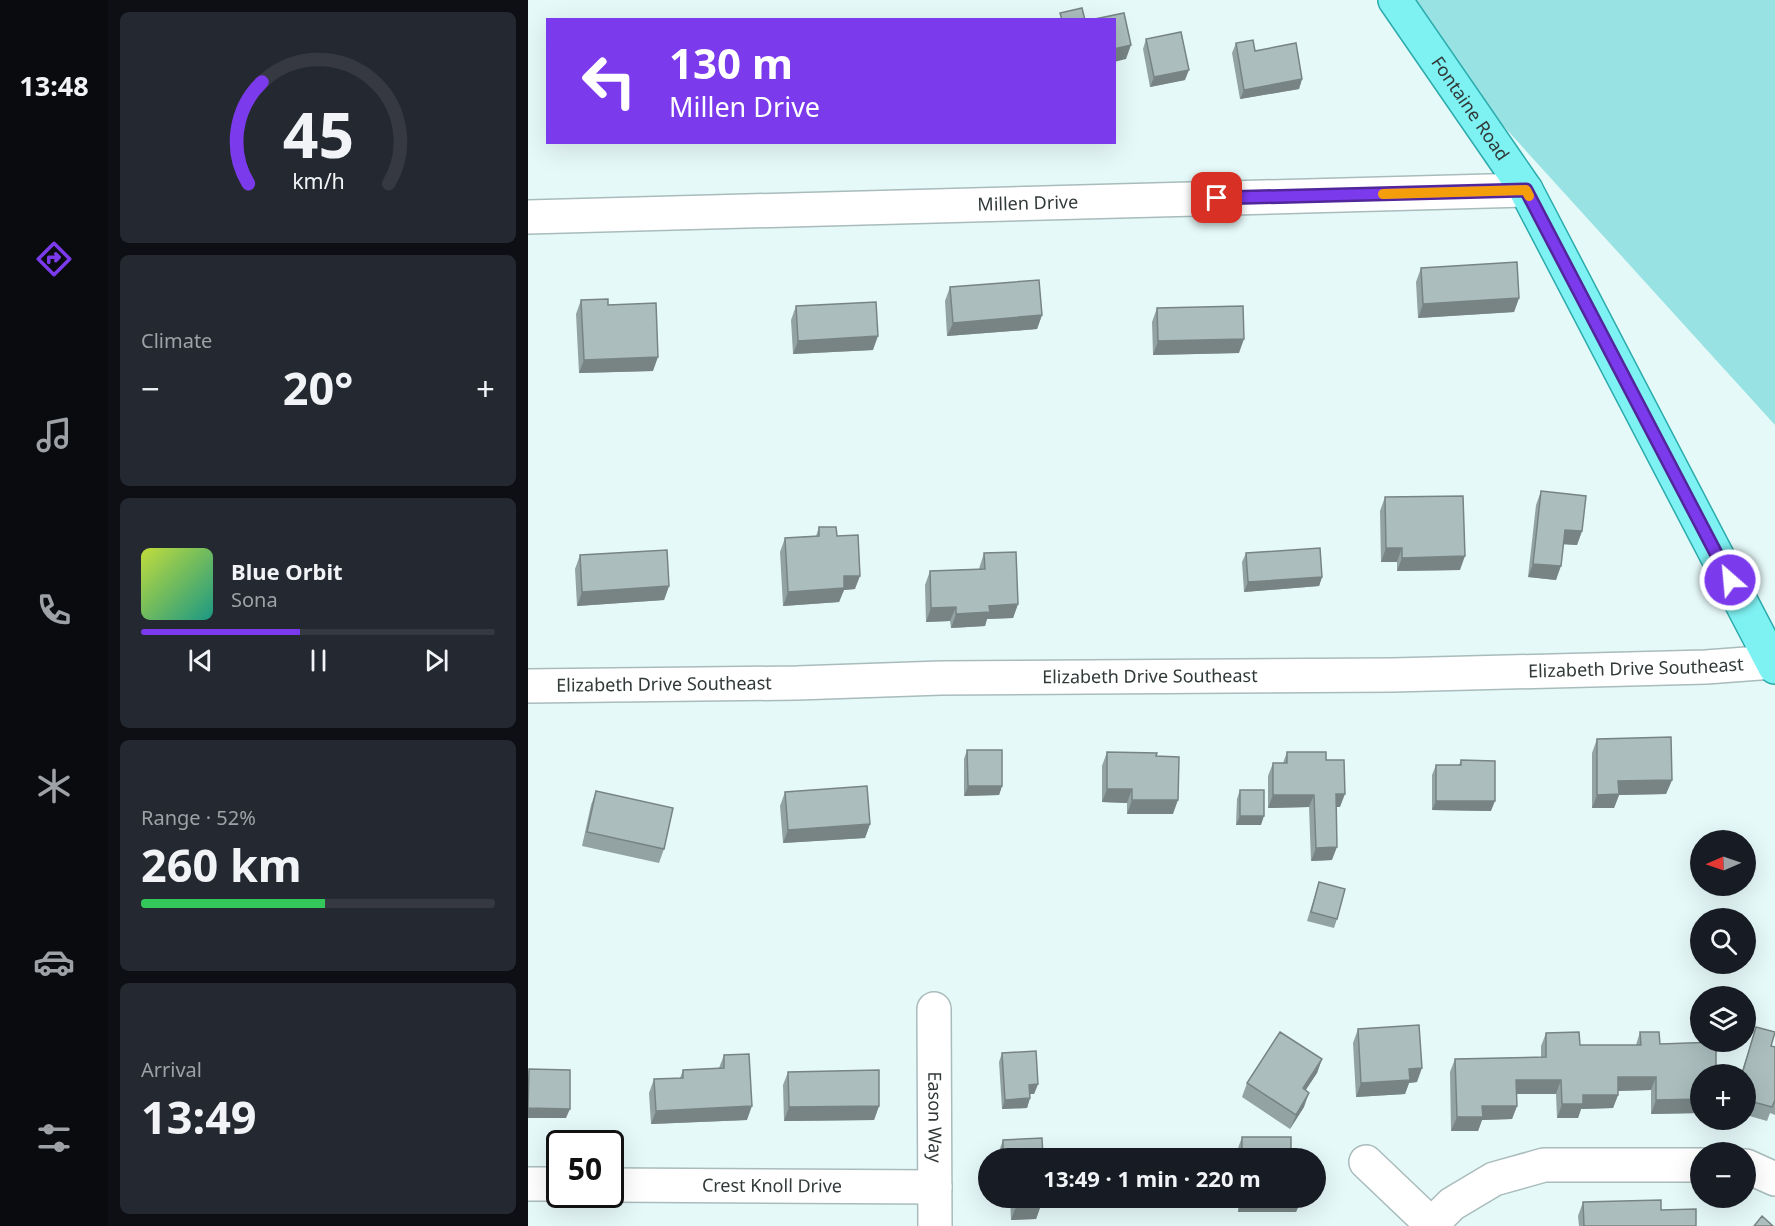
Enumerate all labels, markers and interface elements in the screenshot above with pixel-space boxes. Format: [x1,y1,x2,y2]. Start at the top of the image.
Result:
text: 130 m [669,34,793,91]
icon: left [570,42,648,120]
street label: Fontaine Road [1426,51,1515,165]
text: 13:48 [19,67,89,104]
text: Millen Drive [669,88,820,125]
text: 45 [282,92,354,177]
text: km/h [292,167,344,196]
pin [1191,172,1242,223]
icon: arrive [1200,181,1233,214]
street label: Millen Drive [977,189,1079,216]
icon: directions [33,238,75,280]
text: Climate [141,327,212,354]
text: 20° [283,357,353,418]
text: − [141,366,160,411]
text: + [476,366,495,411]
icon: music [33,414,75,456]
position arrow [1698,548,1762,612]
text: Blue Orbit [231,556,343,586]
text: Sona [231,586,278,613]
icon: phone [33,589,75,631]
icon: previous [184,644,217,677]
icon: pause [302,644,335,677]
icon: next [420,644,453,677]
street label: Elizabeth Drive Southeast [1528,651,1745,683]
street label: Elizabeth Drive Southeast [1042,663,1258,688]
street label: Elizabeth Drive Southeast [556,670,772,697]
icon: climate [33,765,75,807]
text: Range · 52% [141,804,256,831]
north arrow [1690,830,1756,896]
map controls [1690,830,1756,1208]
text: 260 km [141,834,302,895]
button: search [1690,908,1756,974]
icon: car [33,941,75,983]
button: layers [1690,986,1756,1052]
text: Arrival [141,1056,202,1083]
button: + [1690,1064,1756,1130]
street label: Eason Way [923,1071,948,1163]
text: 13:49 [141,1086,257,1147]
icon: filters [33,1117,75,1159]
speed limit sign: 50 [546,1130,624,1208]
button: − [1690,1142,1756,1208]
text: 13:49 · 1 min · 220 m [1043,1163,1261,1193]
street label: Crest Knoll Drive [702,1173,842,1197]

